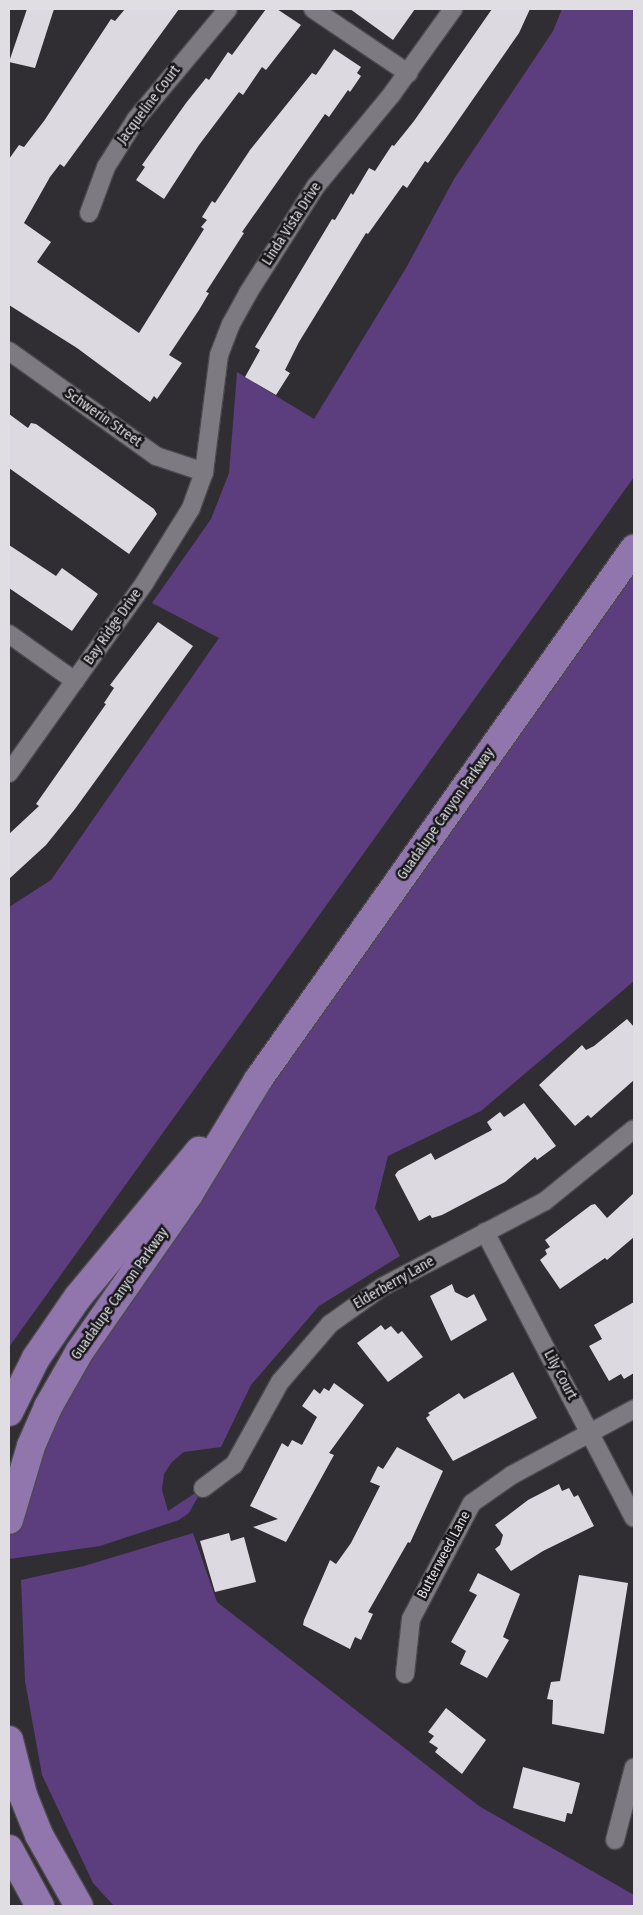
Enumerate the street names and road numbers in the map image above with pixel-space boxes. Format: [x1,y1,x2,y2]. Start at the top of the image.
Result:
street label: Jacqueline Court [114,62,184,148]
street label: Linda Vista Drive [259,179,325,269]
street label: Schwerin Street [61,385,145,451]
street label: Bay Ridge Drive [81,586,145,668]
street label: Guadalupe Canyon Parkway [394,745,498,883]
street label: Guadalupe Canyon Parkway [68,1225,172,1363]
street label: Elderberry Lane [351,1253,437,1313]
street label: Lily Court [540,1347,580,1403]
street label: Butterweed Lane [414,1508,474,1602]

